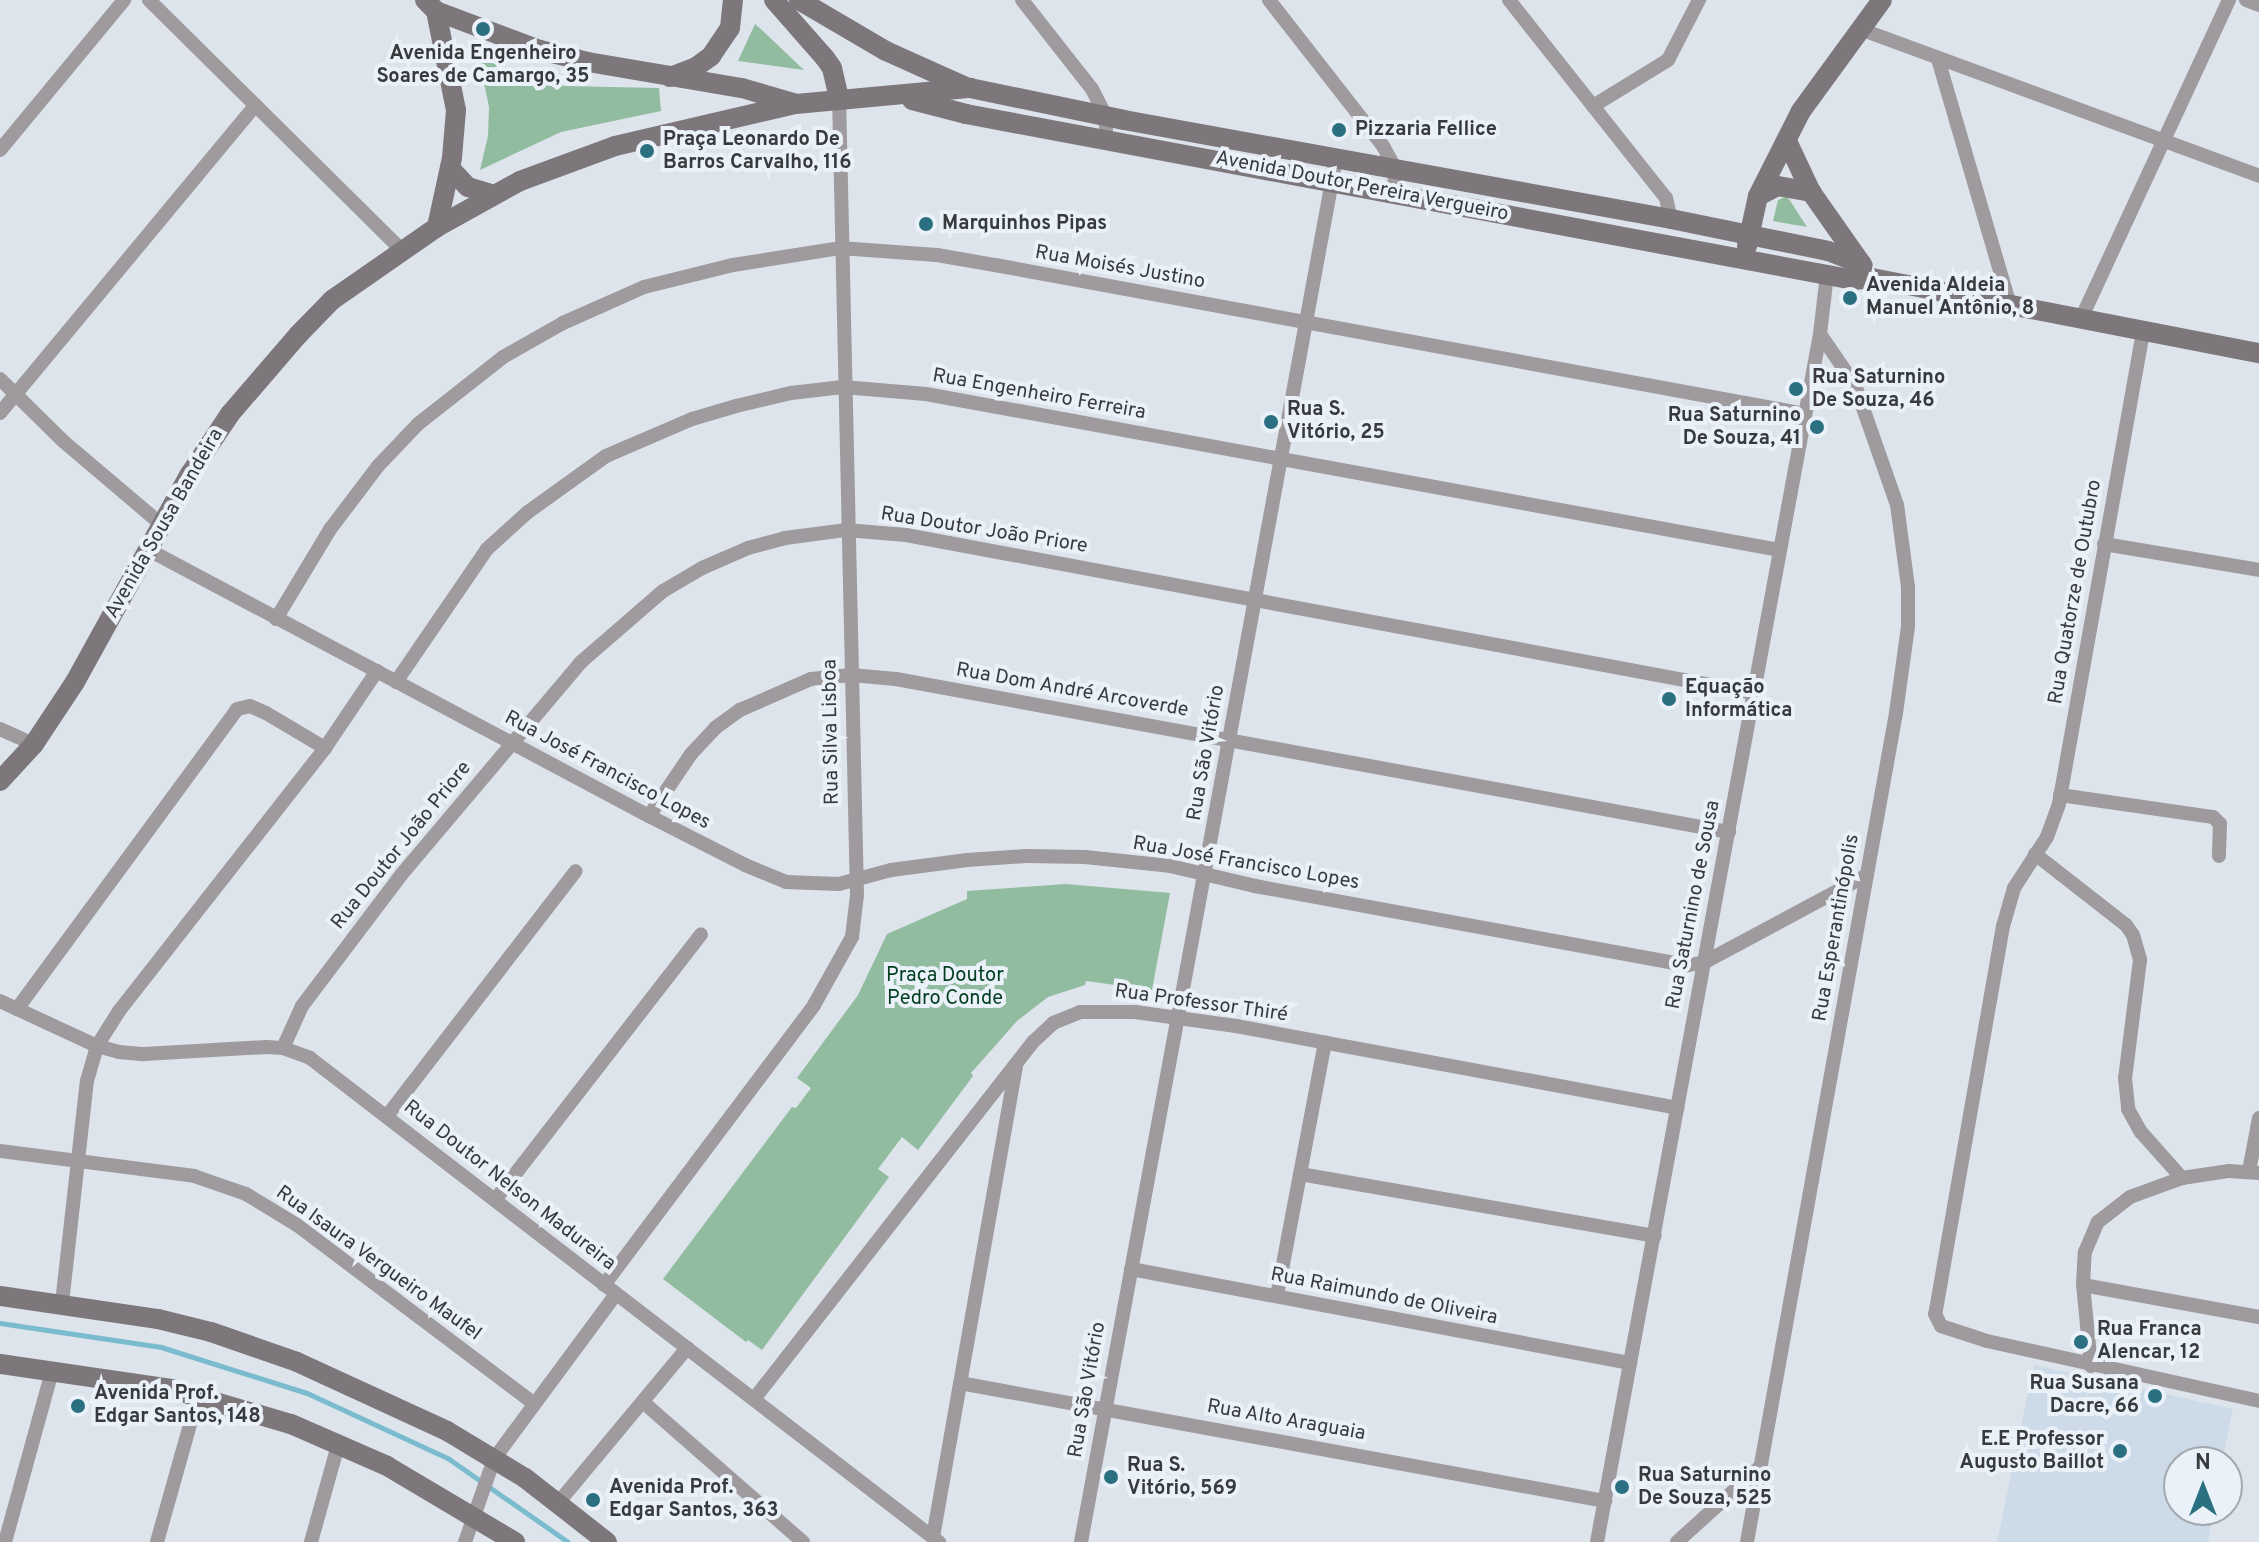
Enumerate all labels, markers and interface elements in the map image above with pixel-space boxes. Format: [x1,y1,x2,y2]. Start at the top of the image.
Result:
marker: Avenida Engenheiro Soares de Camargo, 35 [474,20,492,38]
place label: Avenida Engenheiro Soares de Camargo, 35 [376,42,590,89]
place label: Pizzaria Fellice [1355,118,1497,142]
marker: Pizzaria Fellice [1330,121,1348,139]
place label: Praça Leonardo De Barros Carvalho, 116 [663,128,851,175]
marker: Praça Leonardo De Barros Carvalho, 116 [638,142,656,160]
street label: Avenida Doutor Pereira Vergueiro [1213,147,1511,227]
place label: Marquinhos Pipas [942,212,1107,236]
marker: Marquinhos Pipas [917,215,935,233]
street label: Rua Moisés Justino [1033,241,1207,295]
place label: Avenida Aldeia Manuel Antônio, 8 [1866,274,2035,321]
marker: Avenida Aldeia Manuel Antônio, 8 [1841,289,1859,307]
street label: Rua Engenheiro Ferreira [930,364,1148,426]
place label: Rua Saturnino De Souza, 46 [1812,366,1945,413]
marker: Rua Saturnino De Souza, 46 [1787,380,1805,398]
place label: Rua S. Vitório, 25 [1287,398,1385,445]
place label: Rua Saturnino De Souza, 41 [1668,404,1801,451]
marker: Rua S. Vitório, 25 [1262,413,1280,431]
marker: Rua Saturnino De Souza, 41 [1808,418,1826,436]
street label: Avenida Sousa Bandeira [101,425,229,623]
street label: Rua Quatorze de Outubro [2044,478,2108,706]
street label: Rua Doutor João Priore [879,503,1089,559]
street label: Rua Silva Lisboa [819,659,845,805]
street label: Rua Dom André Arcoverde [953,659,1191,723]
place label: Equação Informática [1685,676,1792,723]
street label: Rua São Vitório [1183,683,1231,823]
marker: Equação Informática [1660,690,1678,708]
street label: Rua José Francisco Lopes [500,706,714,836]
street label: Rua Doutor João Priore [327,757,477,935]
street label: Rua Saturnino de Sousa [1662,799,1726,1011]
street label: Rua José Francisco Lopes [1131,832,1361,896]
street label: Rua Esperantinópolis [1809,832,1865,1024]
park label: Praça Doutor Pedro Conde [886,964,1004,1011]
street label: Rua Professor Thiré [1113,980,1289,1028]
street label: Rua Doutor Nelson Madureira [398,1096,620,1276]
street label: Rua Isaura Vergueiro Maufel [270,1181,486,1347]
street label: Rua Raimundo de Oliveira [1268,1263,1500,1331]
place label: Rua Franca Alencar, 12 [2097,1318,2202,1365]
street label: Rua São Vitório [1064,1320,1112,1460]
marker: Rua Franca Alencar, 12 [2072,1333,2090,1351]
place label: Rua Susana Dacre, 66 [2030,1372,2139,1419]
place label: Avenida Prof. Edgar Santos, 148 [94,1382,261,1429]
marker: Rua Susana Dacre, 66 [2146,1387,2164,1405]
street label: Rua Alto Araguaia [1204,1395,1368,1447]
marker: Avenida Prof. Edgar Santos, 148 [69,1397,87,1415]
place label: E.E Professor Augusto Baillot [1960,1428,2104,1475]
marker: E.E Professor Augusto Baillot [2111,1442,2129,1460]
north arrow [2163,1446,2243,1526]
text: N [2195,1450,2211,1477]
place label: Rua S. Vitório, 569 [1127,1454,1237,1501]
place label: Rua Saturnino De Souza, 525 [1638,1464,1772,1511]
marker: Rua S. Vitório, 569 [1102,1468,1120,1486]
place label: Avenida Prof. Edgar Santos, 363 [609,1476,779,1523]
marker: Rua Saturnino De Souza, 525 [1613,1478,1631,1496]
marker: Avenida Prof. Edgar Santos, 363 [584,1491,602,1509]

